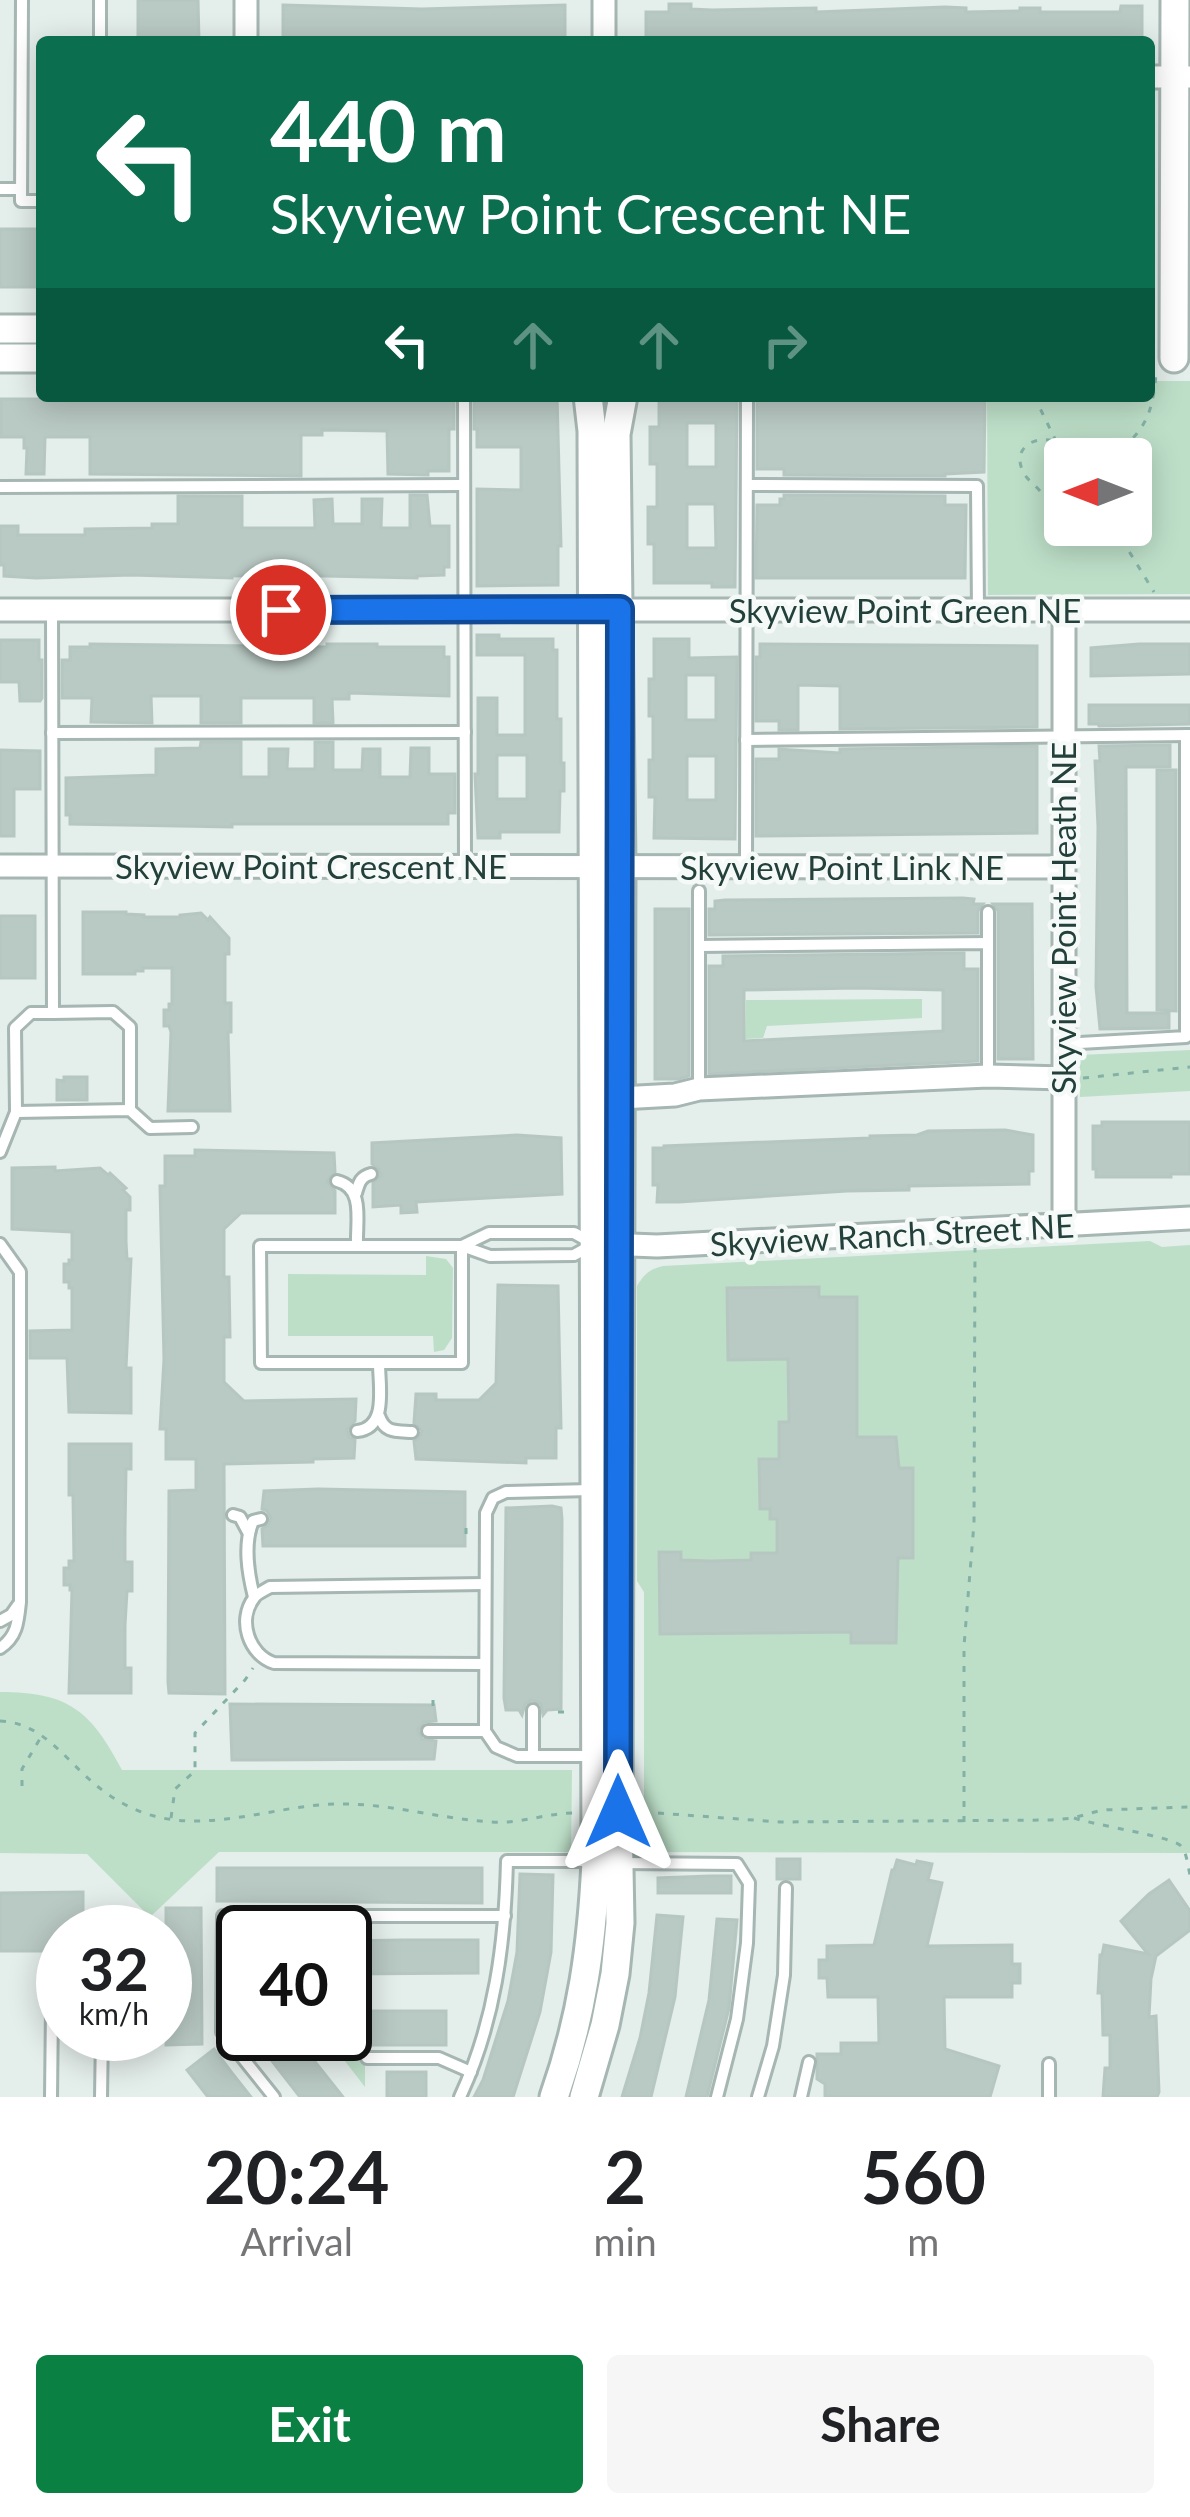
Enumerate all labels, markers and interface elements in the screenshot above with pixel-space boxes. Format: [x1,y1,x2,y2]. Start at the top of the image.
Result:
text: 440 m [270,79,507,180]
icon: left [72,84,228,240]
text: Skyview Point Crescent NE [270,181,911,246]
icon: left [374,312,440,378]
icon: ahead [500,312,566,378]
icon: ahead [626,312,692,378]
icon: right [752,312,818,378]
north arrow [1044,438,1152,546]
map controls [1044,438,1152,546]
pin [230,559,332,661]
icon: arrive [248,577,314,643]
street label: Skyview Point Green NE [729,590,1081,630]
street label: Skyview Point Heath NE [1043,742,1083,1094]
street label: Skyview Point Crescent NE [115,846,507,886]
street label: Skyview Point Link NE [680,847,1004,887]
street label: Skyview Ranch Street NE [709,1204,1075,1264]
position arrow [555,1749,681,1875]
speed limit sign: 40 [216,1905,372,2061]
text: 32 [79,1932,149,2004]
text: km/h [79,1995,149,2031]
text: 20:24 [204,2133,390,2219]
text: 2 [604,2133,646,2219]
text: 560 [861,2133,986,2219]
text: Arrival [241,2218,353,2264]
text: min [594,2218,657,2264]
text: m [907,2218,939,2264]
button: Exit [36,2355,583,2493]
button: Share [607,2355,1154,2493]

